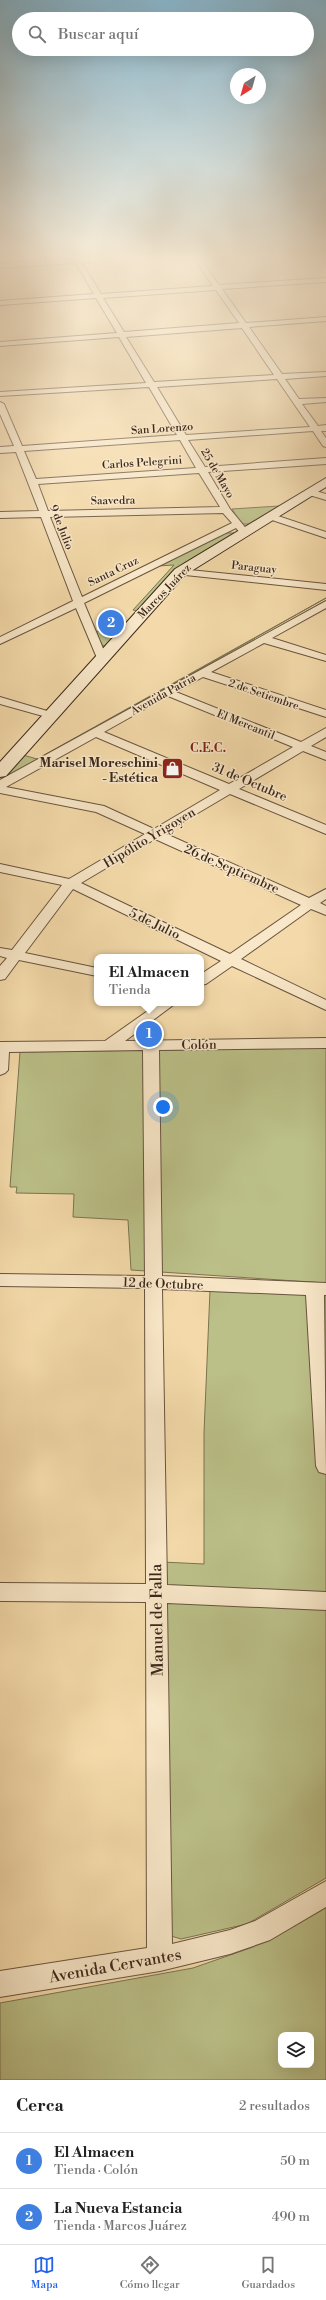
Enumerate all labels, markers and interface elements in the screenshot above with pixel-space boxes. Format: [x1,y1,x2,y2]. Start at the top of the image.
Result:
search box [12,12,314,56]
icon: search [26,23,48,45]
text: Buscar aquí [58,25,139,44]
north arrow [230,68,266,104]
street label: San Lorenzo [130,420,194,438]
street label: 25 de Mayo [197,446,237,501]
street label: Carlos Pelegrini [102,453,183,473]
street label: Saavedra [91,494,136,508]
street label: 9 de Julio [46,503,76,552]
street label: Santa Cruz [86,554,141,590]
street label: Paraguay [230,559,278,577]
street label: Marcos Juárez [135,561,194,622]
pin: 2 [98,608,124,638]
street label: Avenida Patria [127,671,199,719]
street label: 2 de Setiembre [227,676,301,714]
street label: El Mercantil [214,707,277,743]
district label: C.E.C. [190,741,226,756]
place label: Marisel Moreschini - Estética [39,755,159,786]
shop icon: Marisel Moreschini - Estética [160,756,186,782]
street label: 31 de Octubre [210,759,290,805]
street label: Hipólito Yrigoyen [101,804,199,872]
street label: 26 de Septiembre [182,841,282,897]
street label: 5 de Julio [126,905,183,943]
popup [94,954,204,1006]
text: El Almacen [109,963,189,982]
text: Tienda [109,982,151,998]
pin: 1 [136,1019,162,1049]
street label: Colón [181,1037,217,1053]
your location [153,1097,173,1117]
street label: 12 de Octubre [122,1275,204,1293]
street label: Manuel de Falla [146,1563,168,1676]
street label: Avenida Cervantes [46,1944,183,1988]
map controls [278,2032,314,2068]
button: layers [278,2032,314,2068]
text: Cerca [16,2095,64,2117]
text: 2 resultados [239,2098,310,2114]
text: El Almacen [54,2143,134,2162]
text: 1 [26,2153,32,2169]
text: 50 m [280,2153,310,2169]
text: Tienda · Colón [54,2162,138,2178]
text: La Nueva Estancia [54,2199,182,2218]
text: 2 [25,2209,33,2225]
text: 490 m [272,2209,310,2225]
text: Tienda · Marcos Juárez [54,2218,187,2234]
tab: Mapa [31,2254,58,2292]
tab: Cómo llegar [120,2254,180,2292]
tab: Guardados [241,2254,295,2292]

